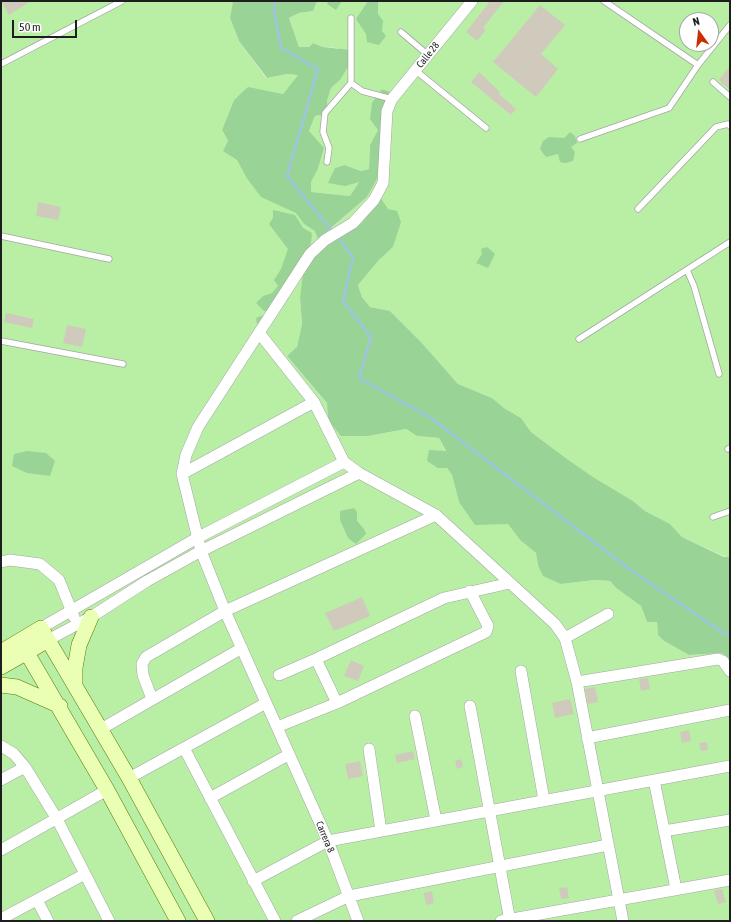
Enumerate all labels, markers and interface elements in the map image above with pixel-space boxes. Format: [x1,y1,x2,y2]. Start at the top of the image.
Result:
scale bar [14,12,79,38]
north arrow [679,12,719,52]
text: N [691,15,701,28]
text: 50 m [19,20,41,34]
street label: Calle 28 [414,40,442,70]
street label: Carrera 8 [313,819,337,855]

